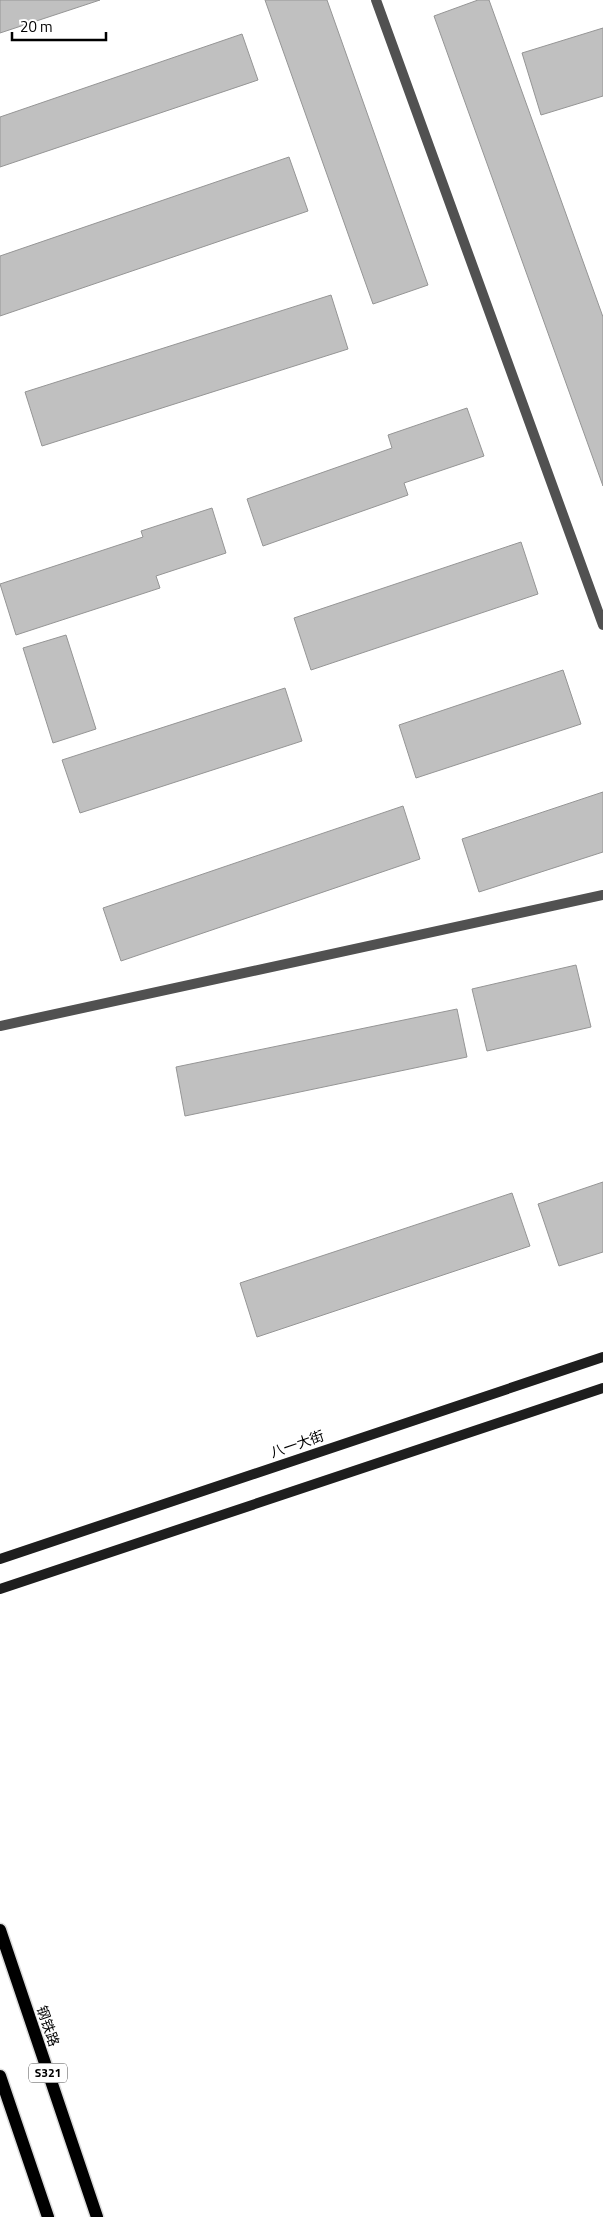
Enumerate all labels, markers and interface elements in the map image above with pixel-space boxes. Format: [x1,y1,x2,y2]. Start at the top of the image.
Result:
scale bar [12,10,106,42]
text: 20 m [20,15,53,38]
street label: 八一大街 [267,1424,327,1463]
street label: 钢铁路 [32,2003,65,2049]
road number: S321 [29,2064,67,2082]

